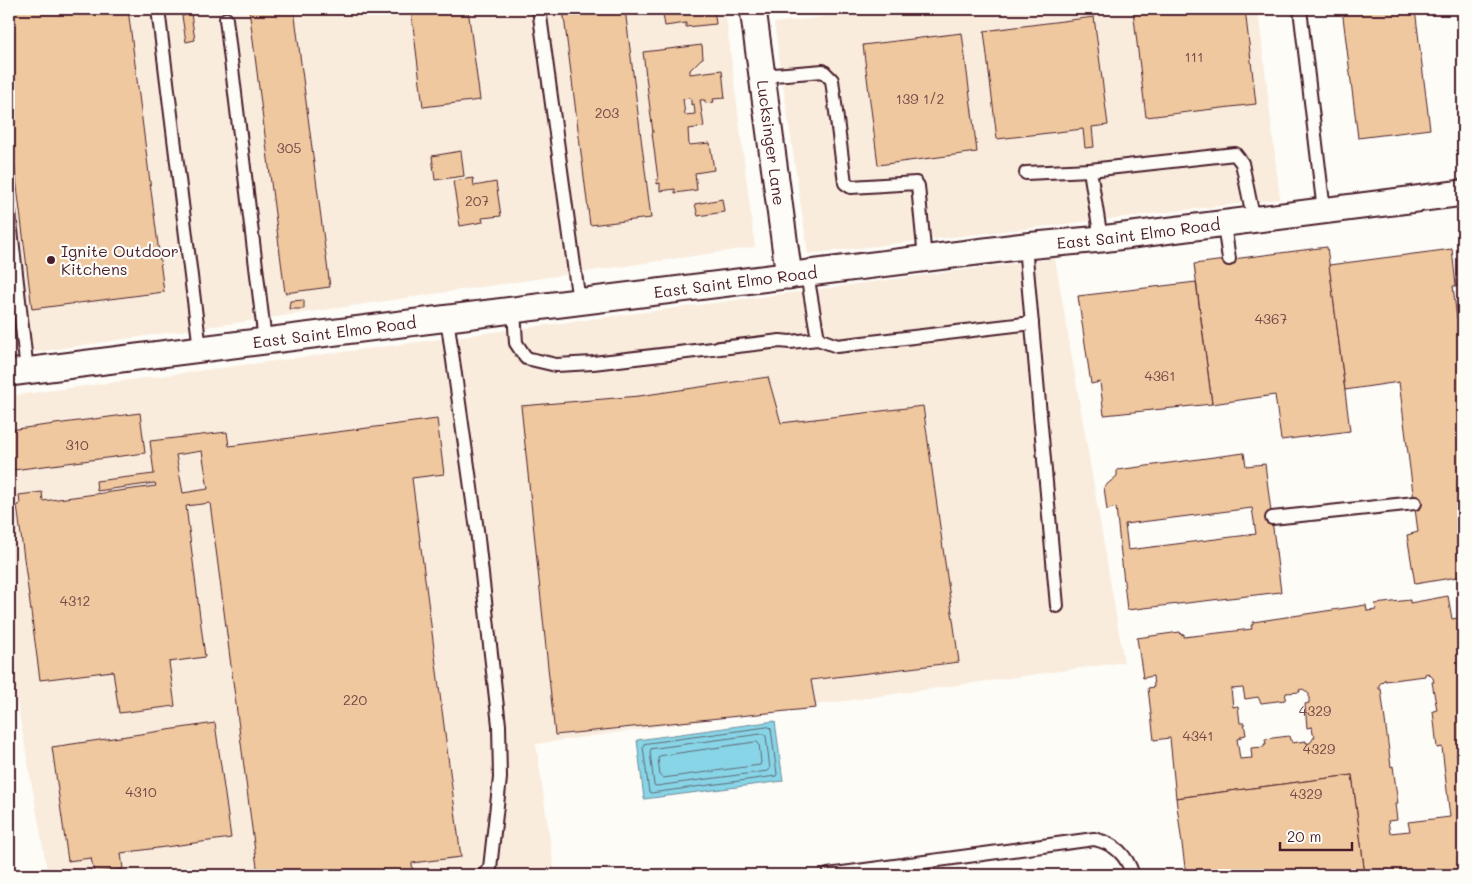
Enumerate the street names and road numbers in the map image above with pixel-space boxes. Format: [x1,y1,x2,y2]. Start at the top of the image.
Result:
street label: Lucksinger Lane [753,79,790,207]
street label: East Saint Elmo Road [1056,213,1221,253]
street label: East Saint Elmo Road [652,261,818,302]
street label: East Saint Elmo Road [251,311,417,352]

